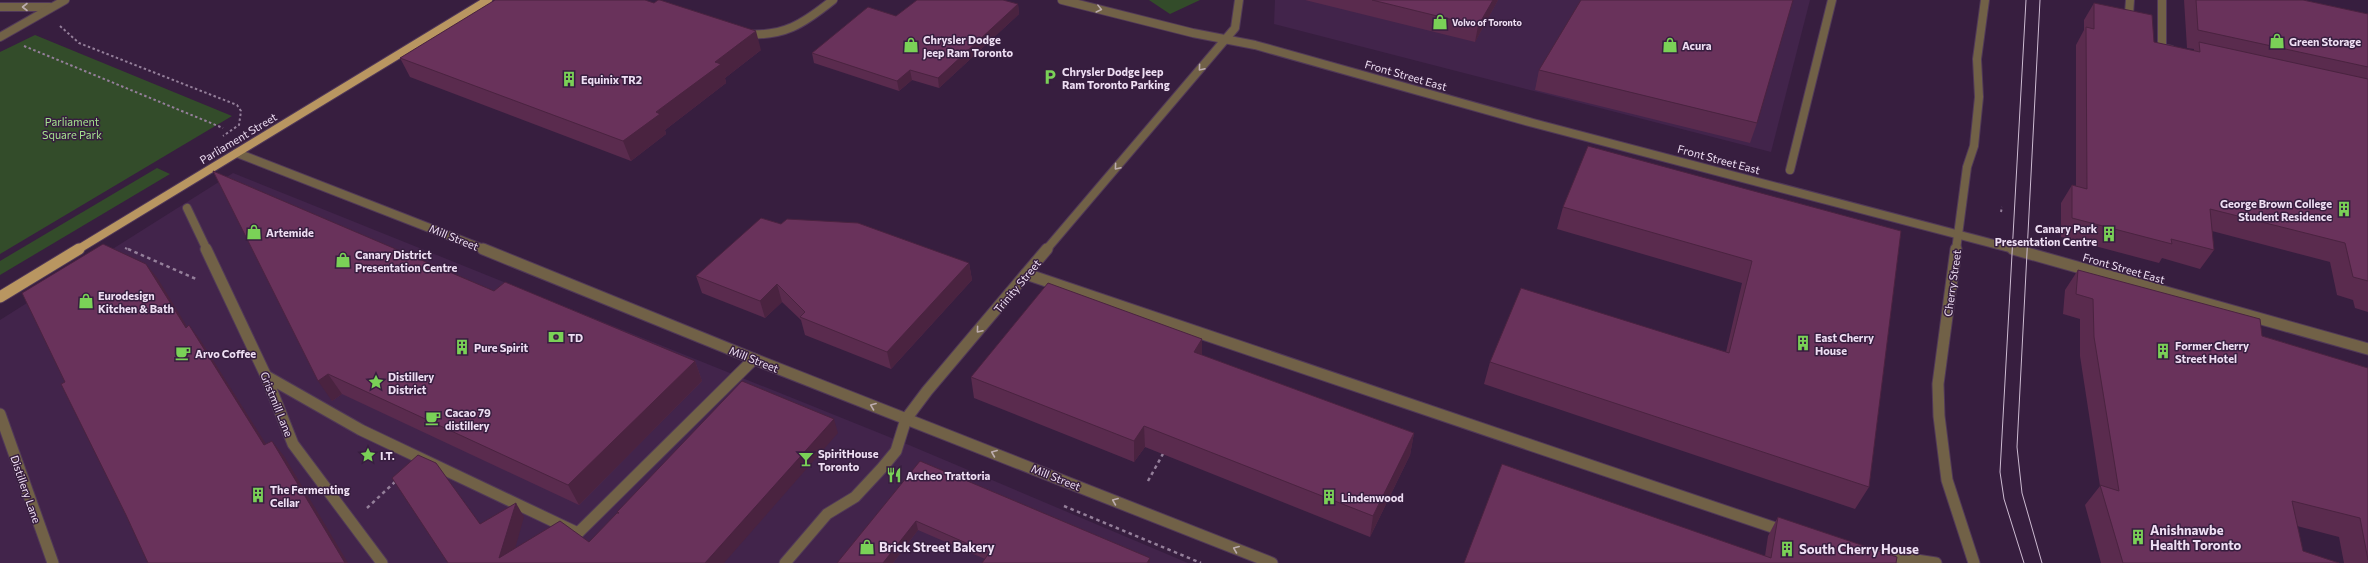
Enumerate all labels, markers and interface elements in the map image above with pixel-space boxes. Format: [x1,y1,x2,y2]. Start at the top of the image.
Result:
one-way arrow [22,3,28,11]
one-way arrow [1096,5,1103,13]
shop icon: Volvo of Toronto [1431,13,1449,31]
place label: Volvo of Toronto [1452,17,1523,28]
shop icon: Green Storage [2268,32,2286,50]
place label: Chrysler Dodge Jeep Ram Toronto [923,33,1014,60]
place label: Green Storage [2289,35,2361,48]
shop icon: Chrysler Dodge Jeep Ram Toronto [902,36,920,54]
shop icon: Acura [1661,36,1679,54]
place label: Acura [1682,39,1712,52]
street label: Front Street East [1363,57,1449,93]
one-way arrow [1199,63,1206,70]
place label: Chrysler Dodge Jeep Ram Toronto Parking [1062,65,1170,91]
parking icon: Chrysler Dodge Jeep Ram Toronto Parking [1041,68,1059,86]
building icon: Equinix TR2 [560,70,578,88]
place label: Equinix TR2 [581,73,642,86]
street label: Parliament Street [197,110,279,166]
park label: Parliament Square Park [42,115,102,141]
street label: Front Street East [1676,142,1762,176]
one-way arrow [1115,162,1122,170]
place label: George Brown College Student Residence [2220,197,2332,223]
building icon: George Brown College Student Residence [2335,200,2353,218]
street label: Mill Street [427,221,481,253]
place label: Canary Park Presentation Centre [1995,222,2098,248]
shop icon: Artemide [245,223,263,241]
building icon: Canary Park Presentation Centre [2100,225,2118,243]
place label: Artemide [266,226,314,239]
place label: Canary District Presentation Centre [355,248,457,274]
street label: Cherry Street [1941,248,1963,317]
street label: Front Street East [2081,250,2167,286]
shop icon: Canary District Presentation Centre [334,251,352,269]
street label: Trinity Street [991,256,1043,315]
place label: Eurodesign Kitchen & Bath [98,289,174,315]
shop icon: Eurodesign Kitchen & Bath [77,292,95,310]
one-way arrow [976,325,983,333]
bank icon: TD [547,328,565,346]
place label: TD [568,331,583,344]
place label: East Cherry House [1815,331,1874,357]
building icon: East Cherry House [1794,334,1812,352]
building icon: Pure Spirit [453,338,471,356]
place label: Former Cherry Street Hotel [2175,339,2249,365]
place label: Pure Spirit [474,341,528,354]
building icon: Former Cherry Street Hotel [2154,342,2172,360]
street label: Mill Street [727,343,781,375]
cafe icon: Arvo Coffee [174,344,192,362]
place label: Arvo Coffee [195,347,256,360]
street label: Gristmill Lane [258,370,296,439]
place label: Distillery District [388,370,434,396]
place icon: Distillery District [367,373,385,391]
one-way arrow [869,403,877,411]
place label: Cacao 79 distillery [445,406,491,432]
cafe icon: Cacao 79 distillery [424,409,442,427]
place icon: I.T. [359,446,377,464]
place label: SpiritHouse Toronto [818,447,879,473]
place label: I.T. [380,449,395,462]
one-way arrow [991,449,998,457]
bar icon: SpiritHouse Toronto [797,450,815,468]
street label: Distillery Lane [8,453,44,525]
street label: Mill Street [1029,461,1083,493]
restaurant icon: Archeo Trattoria [885,466,903,484]
place label: Archeo Trattoria [906,469,991,482]
place label: The Fermenting Cellar [270,483,350,509]
building icon: The Fermenting Cellar [249,486,267,504]
building icon: Lindenwood [1320,488,1338,506]
place label: Lindenwood [1341,491,1404,504]
one-way arrow [1111,497,1118,505]
place label: Anishnawbe Health Toronto [2150,522,2242,553]
building icon: Anishnawbe Health Toronto [2129,528,2147,546]
shop icon: Brick Street Bakery [858,538,876,556]
place label: Brick Street Bakery [879,539,995,555]
building icon: South Cherry House [1778,540,1796,558]
place label: South Cherry House [1799,541,1919,557]
one-way arrow [1232,545,1239,553]

